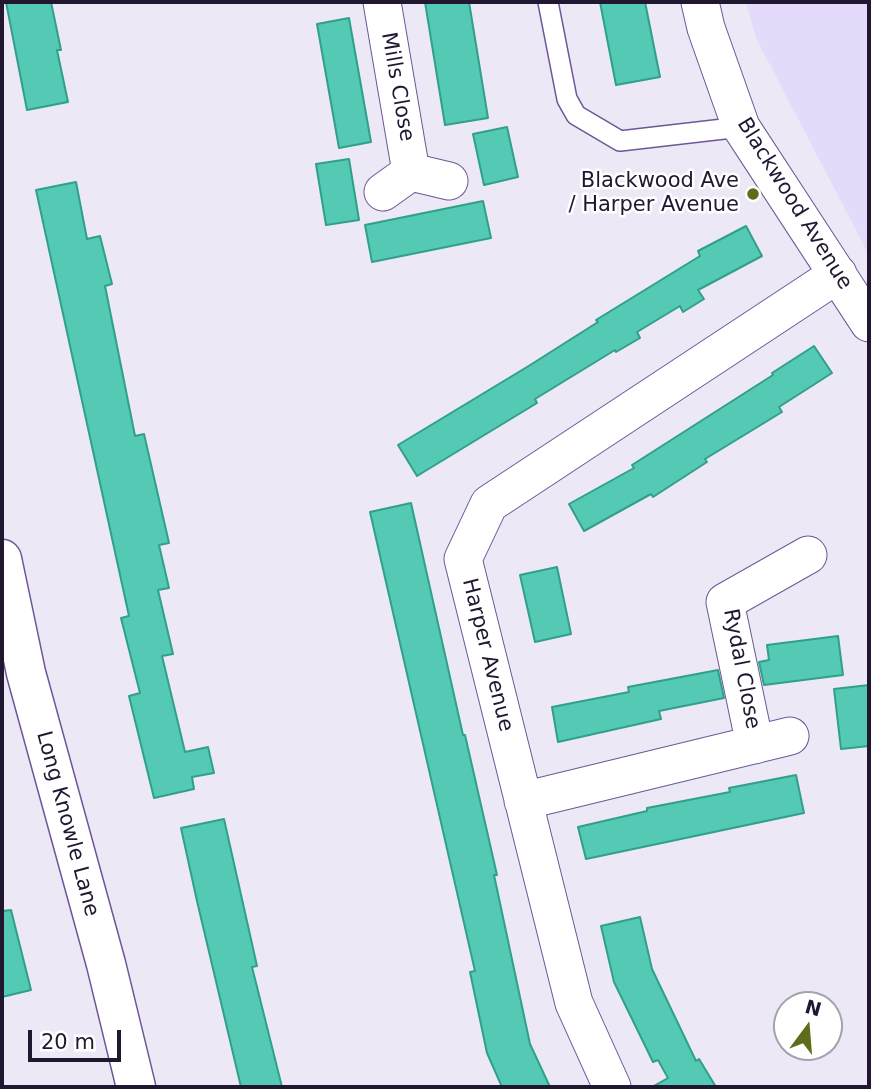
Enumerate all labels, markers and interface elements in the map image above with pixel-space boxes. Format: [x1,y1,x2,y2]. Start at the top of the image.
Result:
street label: Mills Close [375,30,419,144]
street label: Blackwood Avenue [731,113,857,295]
place label: Blackwood Ave / Harper Avenue [568,169,739,219]
marker: Blackwood Ave / Harper Avenue [745,186,761,202]
street label: Harper Avenue [456,576,518,734]
street label: Rydal Close [717,607,765,731]
street label: Long Knowle Lane [30,729,104,919]
north arrow [773,991,843,1061]
text: N [803,995,824,1021]
scale bar [32,1016,124,1060]
text: 20 m [41,1030,95,1054]

